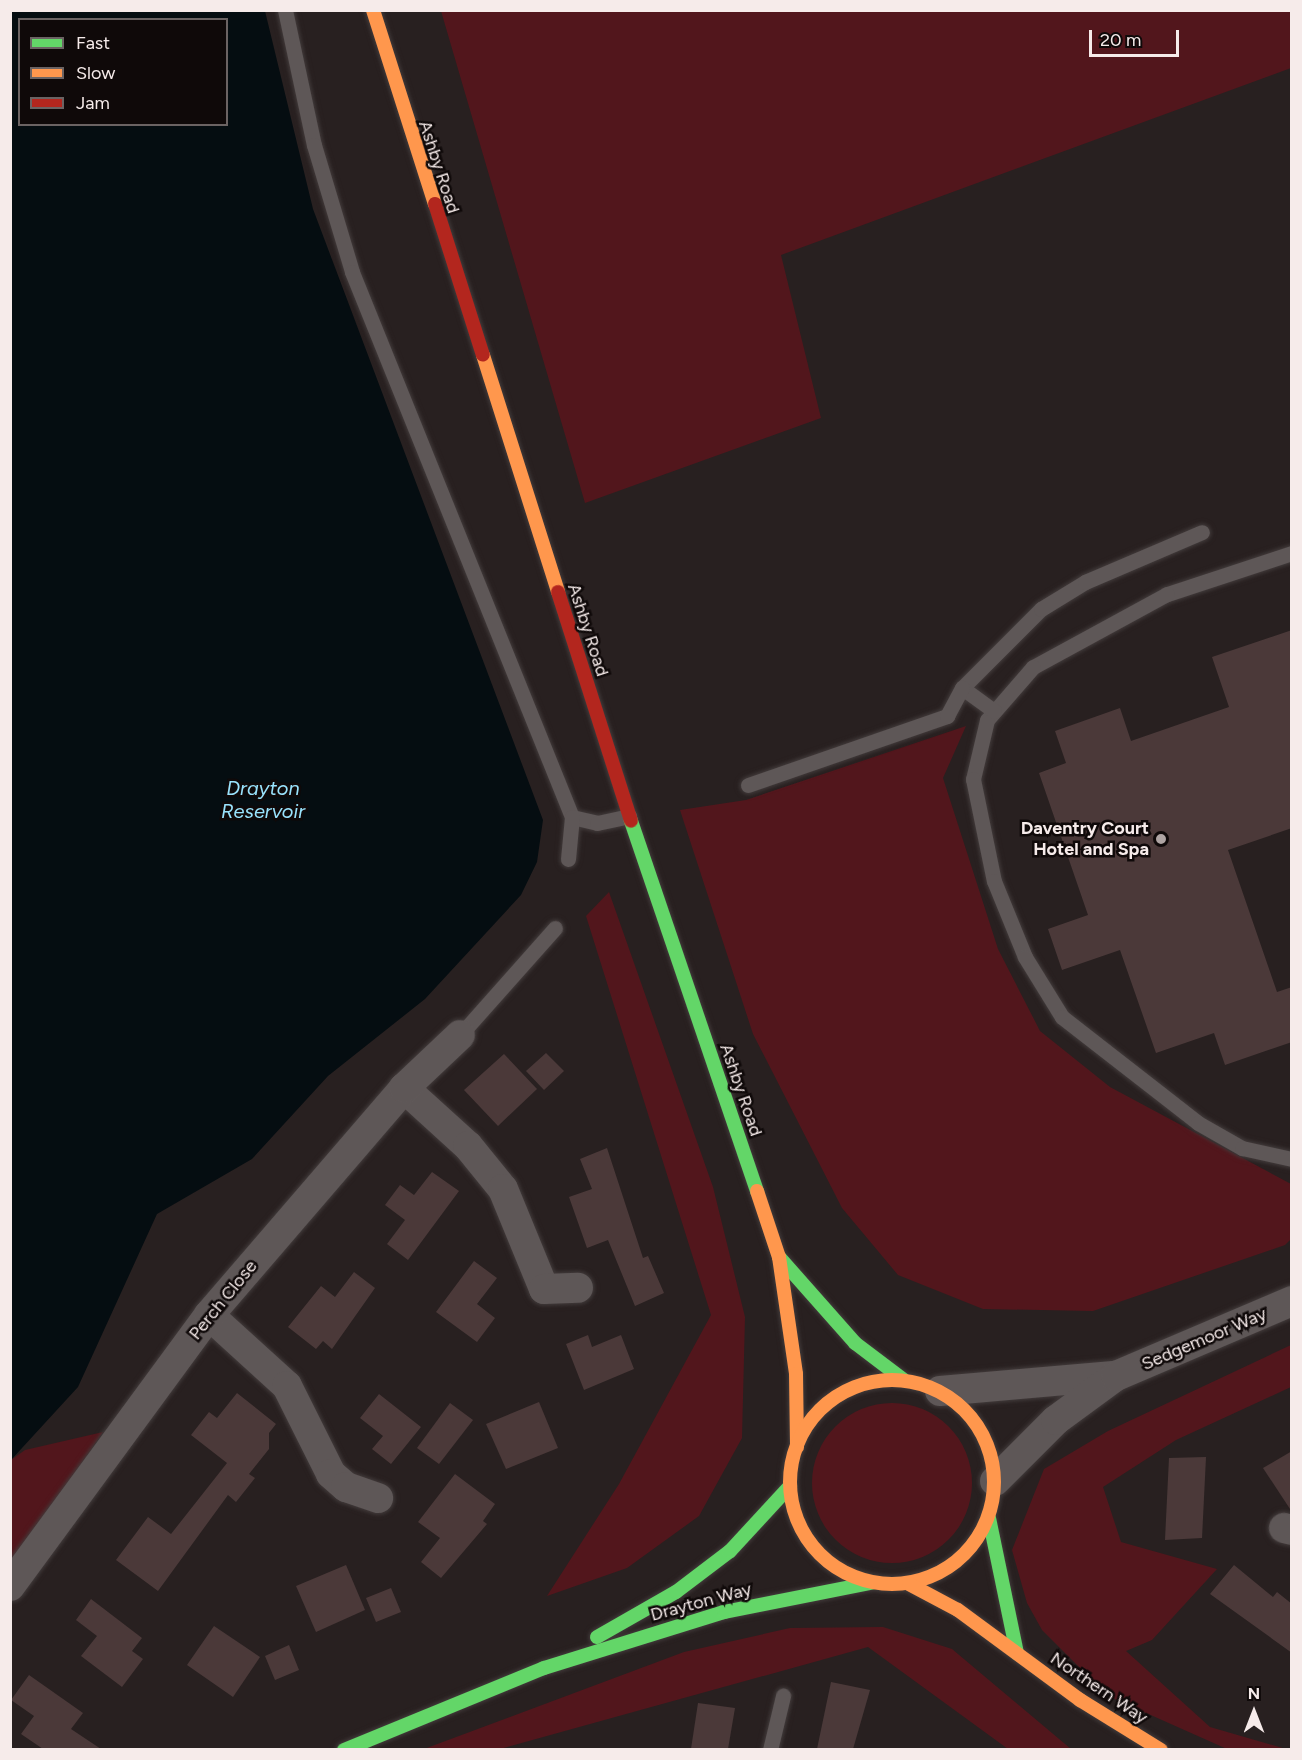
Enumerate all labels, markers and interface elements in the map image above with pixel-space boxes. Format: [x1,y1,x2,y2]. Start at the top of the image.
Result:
legend [18,18,228,126]
scale bar [1092,18,1182,56]
text: 20 m [1100,29,1141,51]
text: Fast [76,32,110,54]
text: Slow [76,62,115,84]
text: Jam [76,92,110,114]
street label: Ashby Road [414,118,464,216]
street label: Ashby Road [563,581,613,679]
water label: Drayton Reservoir [221,776,305,823]
place label: Daventry Court Hotel and Spa [1021,818,1149,860]
marker: Daventry Court Hotel and Spa [1154,832,1168,846]
street label: Ashby Road [715,1041,767,1139]
street label: Perch Close [184,1256,262,1344]
street label: Sedgemoor Way [1138,1303,1270,1375]
street label: Drayton Way [648,1578,754,1626]
street label: Northern Way [1046,1648,1152,1728]
north arrow [1224,1682,1284,1742]
text: N [1248,1684,1260,1703]

